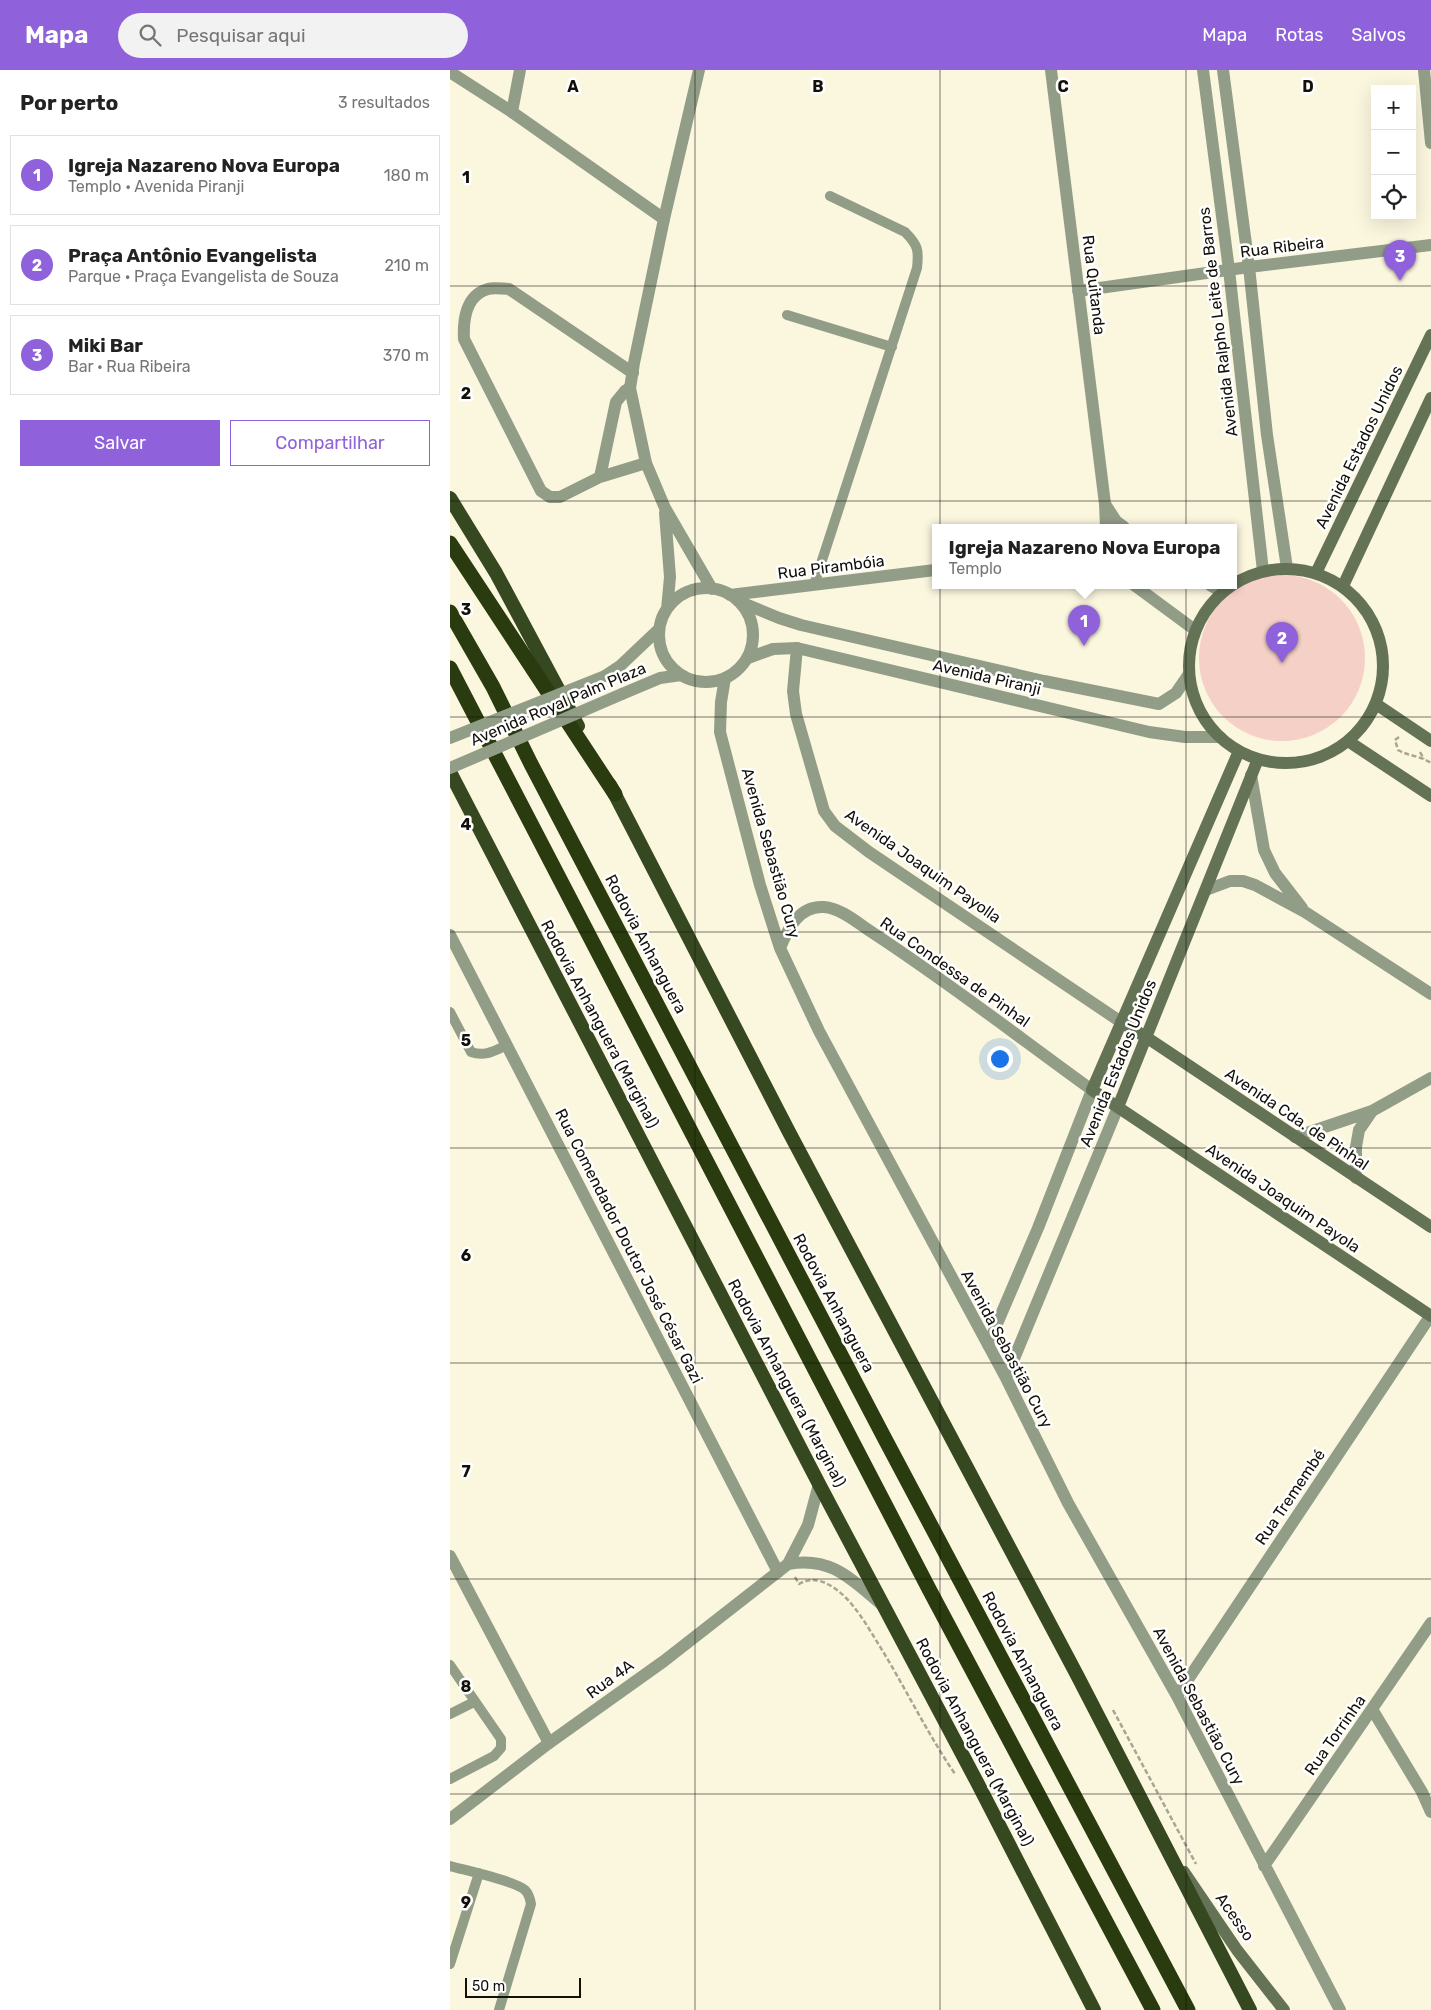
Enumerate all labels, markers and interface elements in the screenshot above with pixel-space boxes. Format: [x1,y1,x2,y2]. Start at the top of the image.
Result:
search box [118,13,468,58]
text: Mapa [25,21,88,49]
icon: search [136,21,164,49]
text: Pesquisar aqui [176,24,306,47]
text: Mapa [1202,24,1247,46]
text: Rotas [1275,24,1323,46]
text: Salvos [1351,24,1406,46]
text: A [567,77,579,96]
text: B [812,77,824,96]
text: C [1057,77,1069,96]
text: D [1302,77,1314,96]
map controls [1371,85,1416,220]
button: + [1371,85,1416,130]
text: Por perto [20,90,118,115]
text: 3 resultados [338,93,430,112]
button: − [1371,130,1416,175]
text: Igreja Nazareno Nova Europa [68,154,340,177]
text: 1 [33,166,41,185]
text: 180 m [384,166,429,185]
text: 1 [462,168,470,187]
button: locate [1371,175,1416,220]
text: Templo · Avenida Piranji [68,177,244,196]
street label: Avenida Ralpho Leite de Barros [1194,206,1242,438]
street label: Rua Ribeira [1239,232,1325,262]
street label: Rua Quitanda [1078,234,1110,336]
pin: 3 [1384,240,1416,281]
text: Praça Antônio Evangelista [68,244,317,267]
text: 2 [32,256,42,275]
text: 210 m [384,256,429,275]
text: Parque · Praça Evangelista de Souza [68,267,339,286]
text: Miki Bar [68,334,143,357]
text: 3 [32,346,42,365]
text: 370 m [383,346,429,365]
text: Bar · Rua Ribeira [68,357,191,376]
street label: Avenida Estados Unidos [1311,362,1407,532]
text: 2 [461,384,471,403]
button: Salvar [20,420,220,466]
button: Compartilhar [230,420,430,466]
popup [932,524,1237,589]
text: Igreja Nazareno Nova Europa [949,536,1220,559]
street label: Rua Pirambóia [777,551,885,583]
text: Templo [949,559,1002,578]
text: 3 [461,600,471,619]
pin: 1 [1068,605,1100,646]
pin: 2 [1266,622,1298,663]
street label: Avenida Piranji [931,655,1043,699]
street label: Avenida Royal Palm Plaza [467,658,649,750]
street label: Avenida Sebastião Cury [738,766,804,940]
street label: Avenida Joaquim Payolla [841,805,1005,927]
text: 4 [461,815,472,834]
street label: Rodovia Anhanguera [601,871,691,1017]
street label: Rua Condessa de Pinhal [876,913,1034,1031]
street label: Rodovia Anhanguera (Marginal) [537,917,663,1131]
street label: Avenida Estados Unidos [1076,976,1160,1150]
text: 5 [461,1031,471,1050]
your location [987,1046,1013,1072]
street label: Avenida Cda. de Pinhal [1222,1064,1372,1174]
street label: Rua Comendador Doutor José César Gazi [551,1106,707,1386]
street label: Avenida Joaquim Payola [1202,1139,1364,1257]
street label: Rodovia Anhanguera [789,1230,879,1376]
text: 6 [461,1246,471,1265]
street label: Avenida Sebastião Cury [957,1267,1057,1431]
street label: Rodovia Anhanguera (Marginal) [724,1276,850,1490]
street label: Rua Tremembé [1251,1446,1329,1548]
text: 7 [461,1462,471,1481]
street label: Rodovia Anhanguera [978,1588,1068,1734]
street label: Avenida Sebastião Cury [1149,1624,1249,1788]
street label: Rodovia Anhanguera (Marginal) [912,1635,1038,1849]
street label: Rua 4A [583,1655,637,1702]
text: 8 [461,1677,472,1696]
street label: Rua Torrinha [1300,1691,1370,1779]
street label: Acesso [1212,1889,1258,1945]
text: 9 [461,1893,471,1912]
scale bar [465,1975,581,1998]
text: 50 m [472,1978,505,1995]

